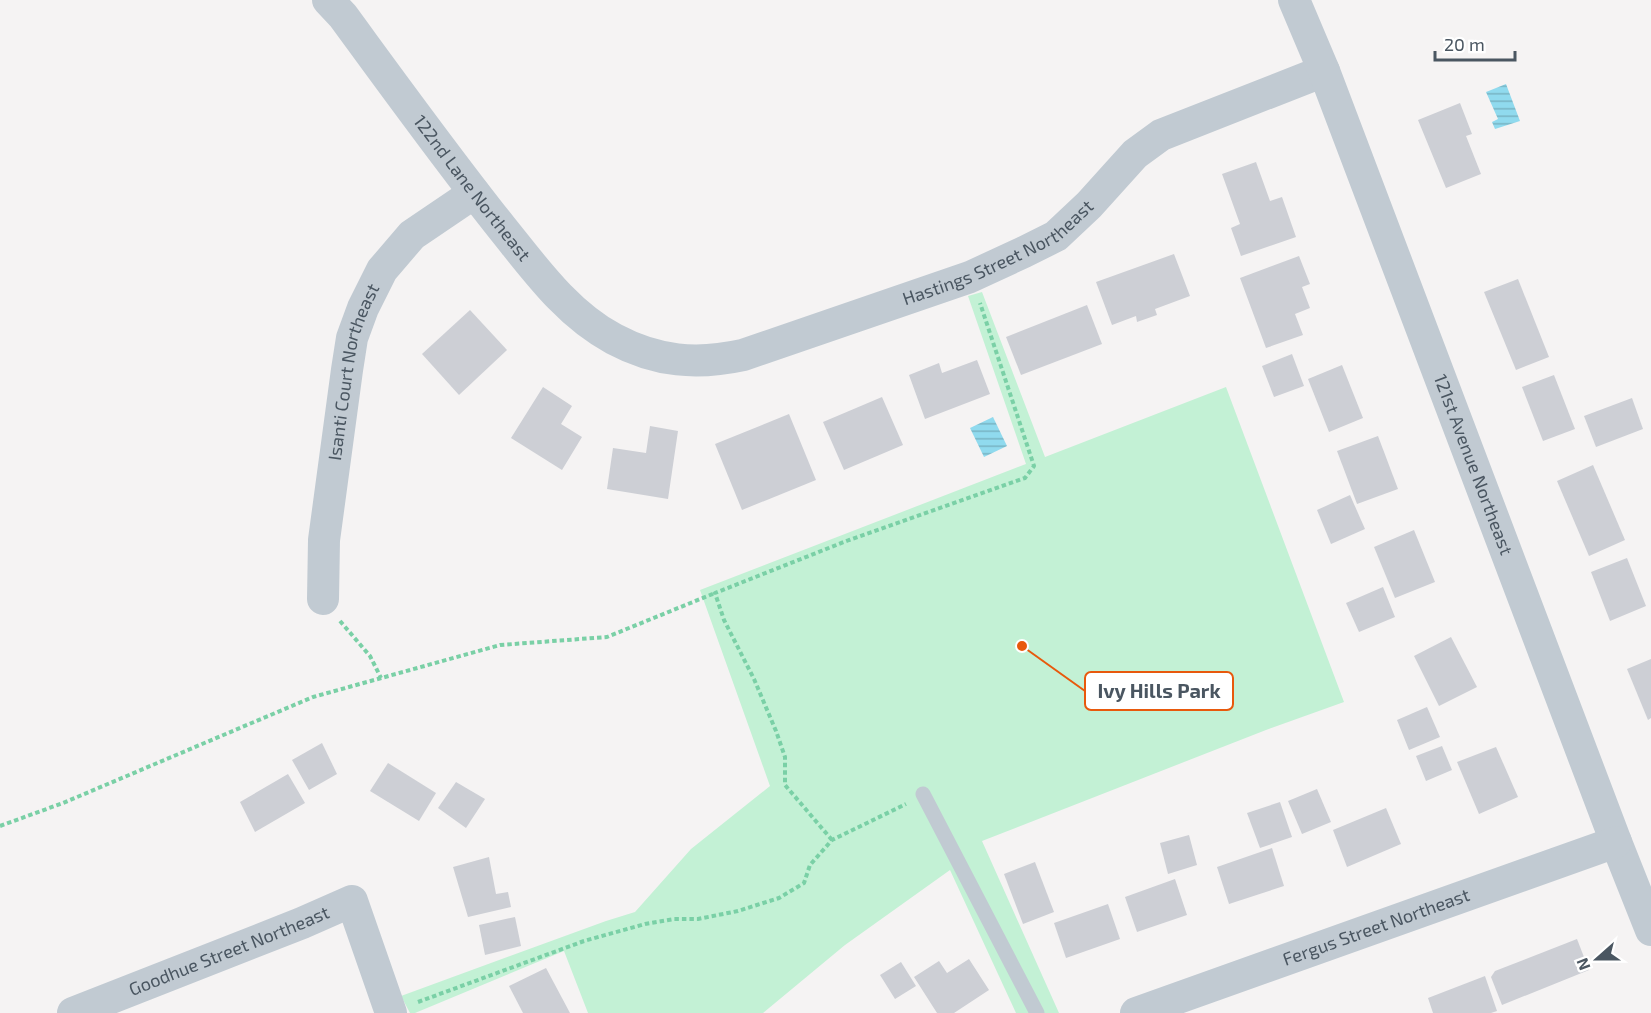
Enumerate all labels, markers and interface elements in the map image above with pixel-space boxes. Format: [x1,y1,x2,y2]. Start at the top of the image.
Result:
scale bar [1435,24,1514,62]
text: 20 m [1444,33,1485,55]
street label: 122nd Lane Northeast [409,110,536,265]
street label: Hastings Street Northeast [899,195,1098,309]
street label: Isanti Court Northeast [323,279,384,462]
street label: 121st Avenue Northeast [1430,371,1518,558]
callout: Ivy Hills Park [1085,672,1233,710]
text: Ivy Hills Park [1097,678,1221,703]
street label: Fergus Street Northeast [1279,883,1472,970]
street label: Goodhue Street Northeast [126,900,332,1000]
north arrow [1567,929,1627,989]
text: N [1572,956,1593,973]

